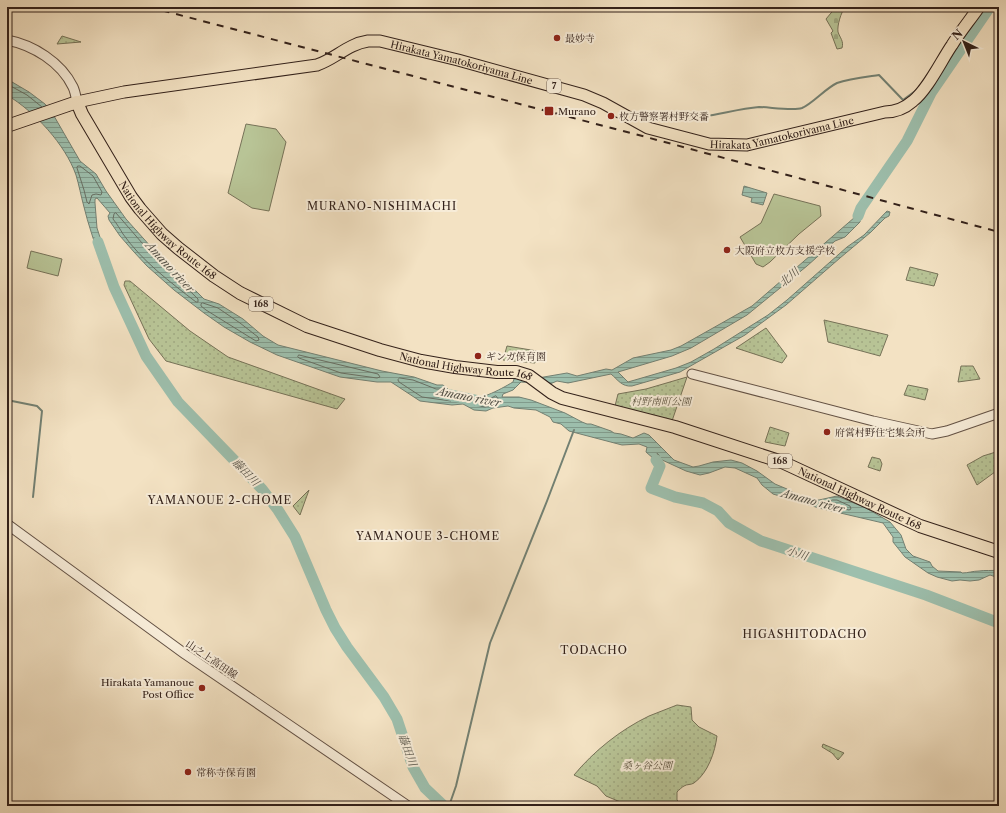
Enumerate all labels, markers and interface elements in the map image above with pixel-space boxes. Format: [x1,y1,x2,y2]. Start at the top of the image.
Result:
north arrow [944,22,984,62]
text: N [949,26,966,43]
place label: 最妙寺 [565,32,595,45]
marker: 最妙寺 [552,33,562,43]
street label: Hirakata Yamatokoriyama Line [389,38,535,88]
road number: 7 [547,79,561,93]
marker: Murano [543,105,555,117]
place label: Murano [558,105,596,118]
place label: 枚方警察署村野交番 [619,110,709,123]
marker: 枚方警察署村野交番 [606,111,616,121]
street label: Hirakata Yamatokoriyama Line [710,114,855,152]
street label: National Highway Route 168 [116,179,219,283]
district label: MURANO-NISHIMACHI [307,199,457,213]
water label: Amano river [141,237,198,296]
place label: 大阪府立枚方支援学校 [735,244,835,257]
marker: 大阪府立枚方支援学校 [722,245,732,255]
water label: 北川 [776,264,803,289]
road number: 168 [249,297,273,311]
street label: National Highway Route 168 [398,350,535,384]
place label: ギンガ保育園 [486,350,546,363]
marker: ギンガ保育園 [473,351,483,361]
water label: Amano river [434,384,503,410]
park label: 村野南町公園 [631,395,693,408]
place label: 府営村野住宅集会所 [835,426,925,439]
marker: 府営村野住宅集会所 [822,427,832,437]
road number: 168 [768,454,792,468]
water label: 藤田川 [230,455,263,489]
street label: National Highway Route 168 [796,464,924,533]
water label: Amano river [778,485,847,516]
district label: YAMANOUE 2-CHOME [147,493,292,507]
district label: YAMANOUE 3-CHOME [355,529,500,543]
water label: 小川 [784,543,811,563]
district label: HIGASHITODACHO [742,627,868,641]
street label: 山之上高田線 [183,637,240,682]
district label: TODACHO [560,643,628,657]
place label: Hirakata Yamanoue Post Office [101,676,194,701]
marker: Hirakata Yamanoue Post Office [197,683,207,693]
water label: 藤田川 [396,732,421,769]
park label: 桑ヶ谷公園 [622,759,674,772]
place label: 常称寺保育園 [196,766,256,779]
marker: 常称寺保育園 [183,767,193,777]

